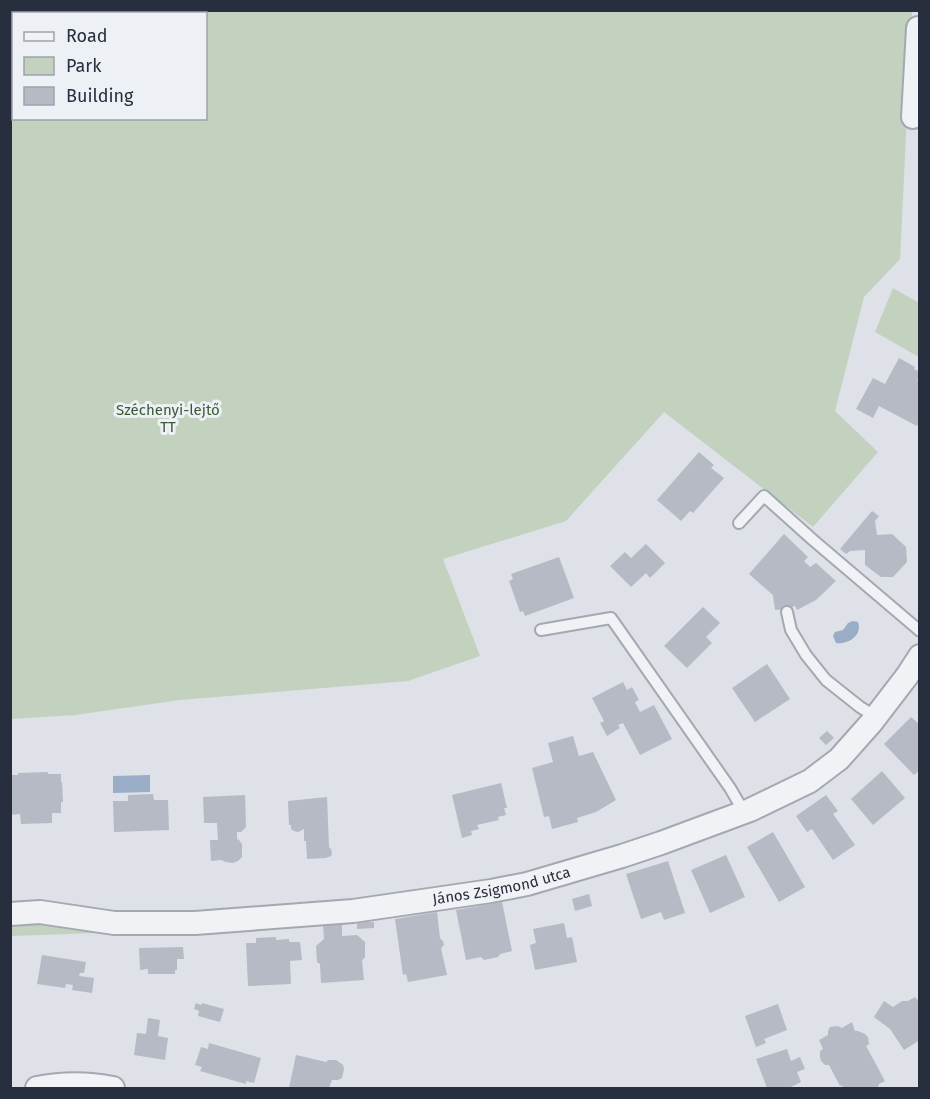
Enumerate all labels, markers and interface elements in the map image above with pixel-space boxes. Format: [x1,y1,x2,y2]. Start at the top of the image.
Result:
legend [12,12,207,120]
text: Road [66,25,108,47]
text: Park [66,55,102,77]
text: Building [66,85,134,107]
park label: Széchenyi-lejtő TT [116,401,220,436]
street label: János Zsigmond utca [431,863,573,908]

